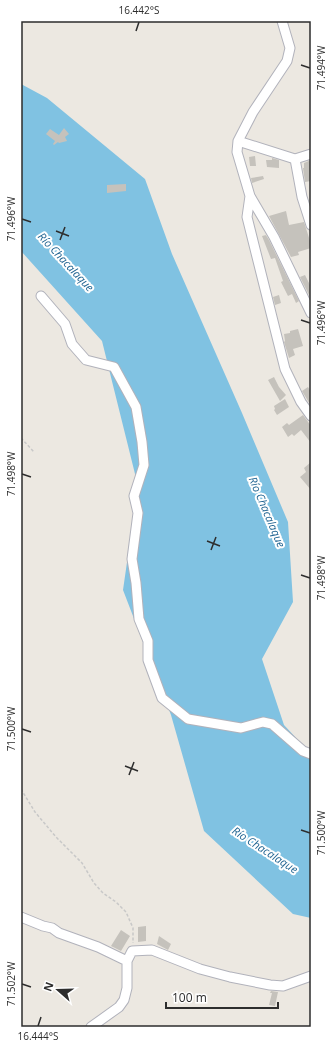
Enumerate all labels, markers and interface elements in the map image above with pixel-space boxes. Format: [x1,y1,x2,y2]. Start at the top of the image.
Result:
text: 16.442°S [119,3,159,17]
text: 71.494°W [314,45,328,90]
text: 71.496°W [4,196,18,241]
water label: Río Chacalaque [35,229,98,295]
text: 71.496°W [314,300,328,345]
text: 71.498°W [4,451,18,496]
water label: Río Chacalaque [246,474,289,550]
text: 71.498°W [314,555,328,600]
text: 71.500°W [4,706,18,751]
text: 71.500°W [314,810,328,855]
water label: Río Chacalaque [230,823,301,877]
text: 71.502°W [4,961,18,1006]
north arrow [38,970,78,1010]
text: N [40,980,57,993]
scale bar [166,984,278,1010]
text: 100 m [172,989,207,1006]
text: 16.444°S [18,1029,58,1043]

